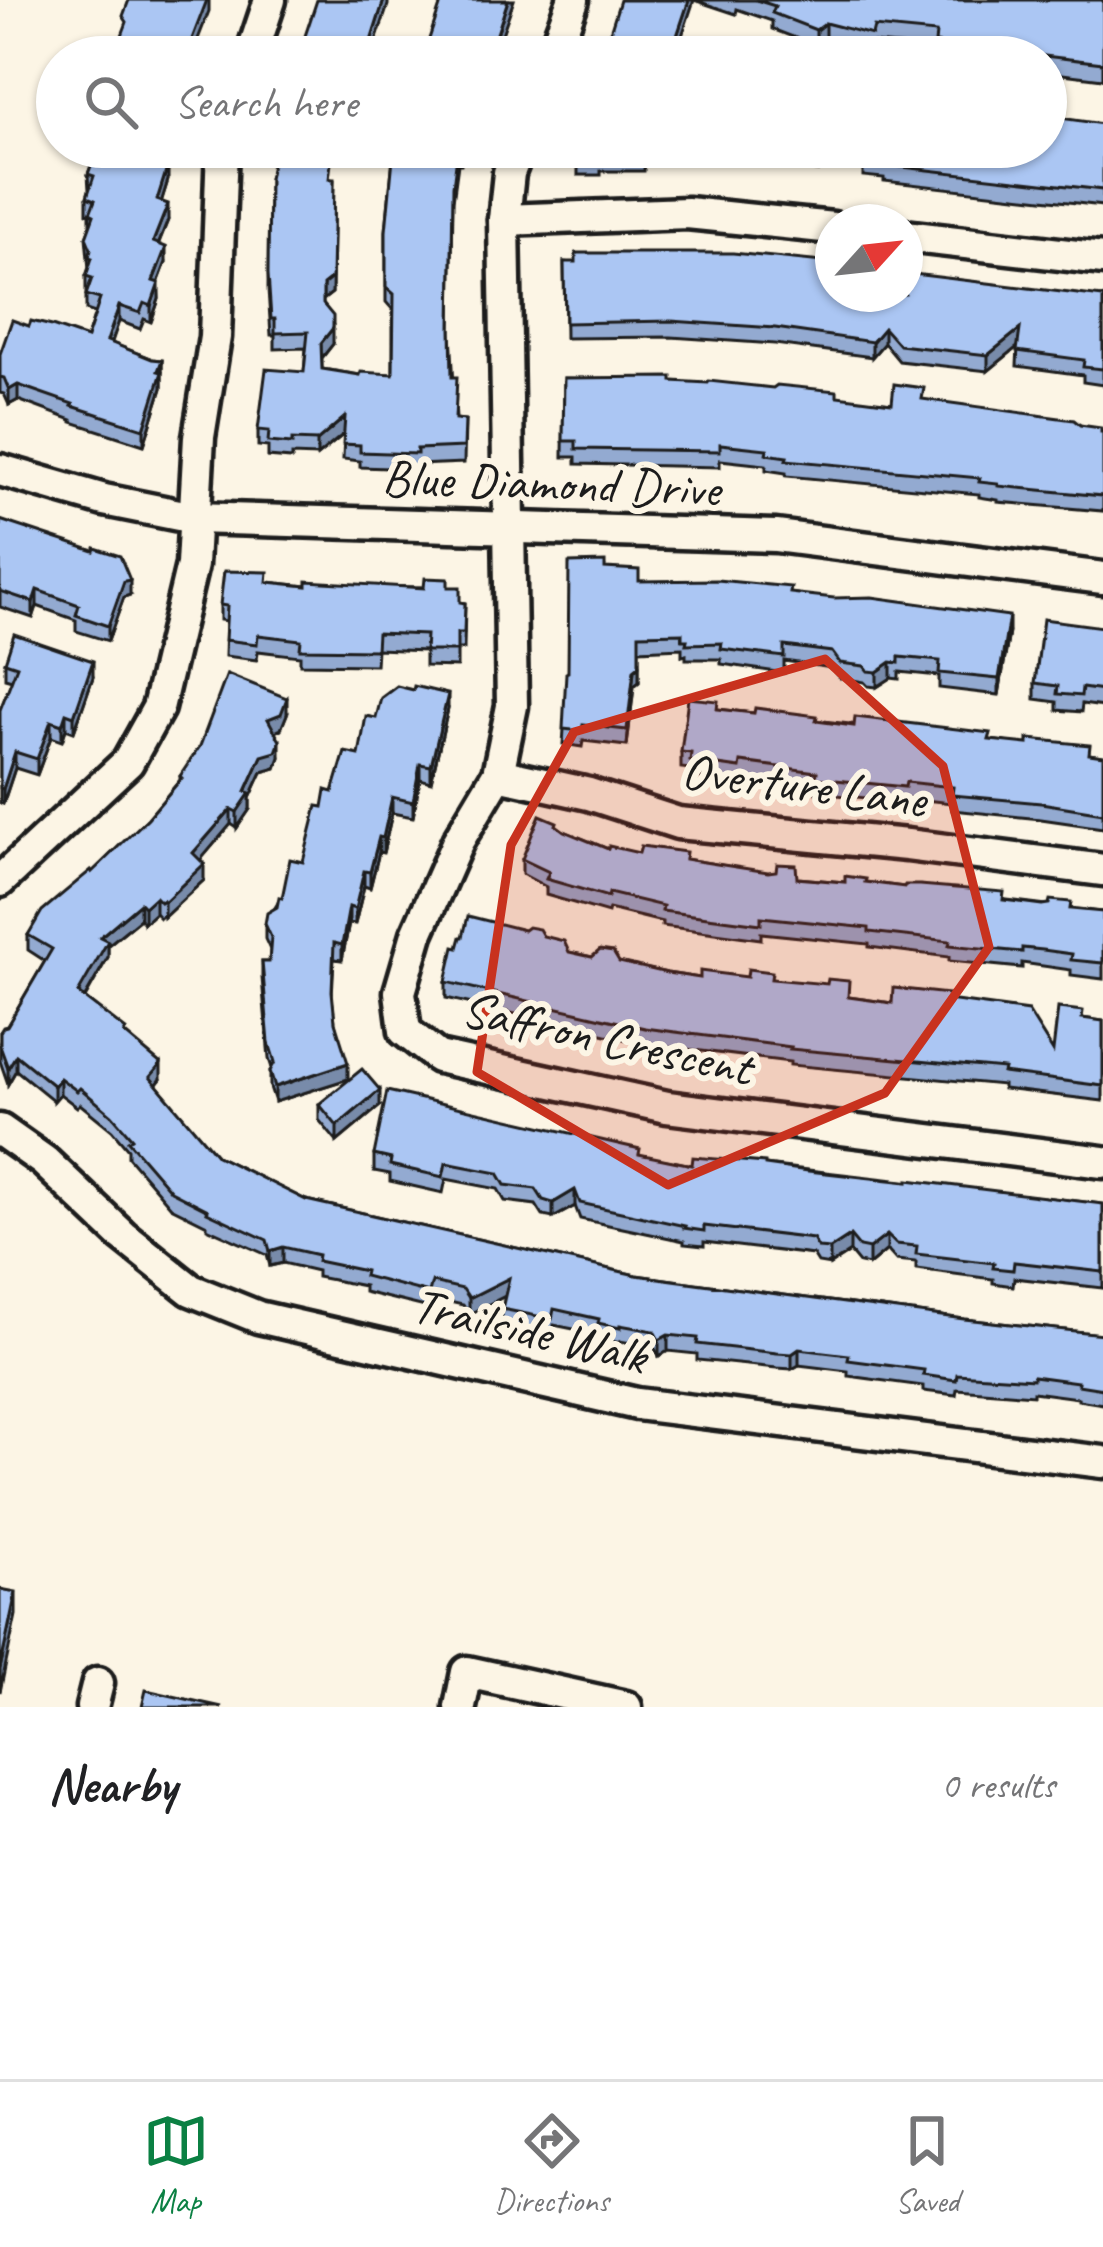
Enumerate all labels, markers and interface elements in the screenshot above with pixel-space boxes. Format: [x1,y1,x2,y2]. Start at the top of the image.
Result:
search box [36,36,1067,168]
icon: search [78,69,144,135]
text: Search here [174,74,357,131]
north arrow [815,204,923,312]
street label: Blue Diamond Drive [381,445,724,521]
street label: Overture Lane [678,738,933,832]
street label: Saffron Crescent [456,976,762,1101]
street label: Trailside Walk [407,1272,656,1389]
text: Nearby [48,1753,176,1817]
text: 0 results [941,1761,1055,1810]
tab: Map [143,2108,209,2222]
tab: Directions [494,2108,609,2222]
tab: Saved [894,2108,960,2222]

